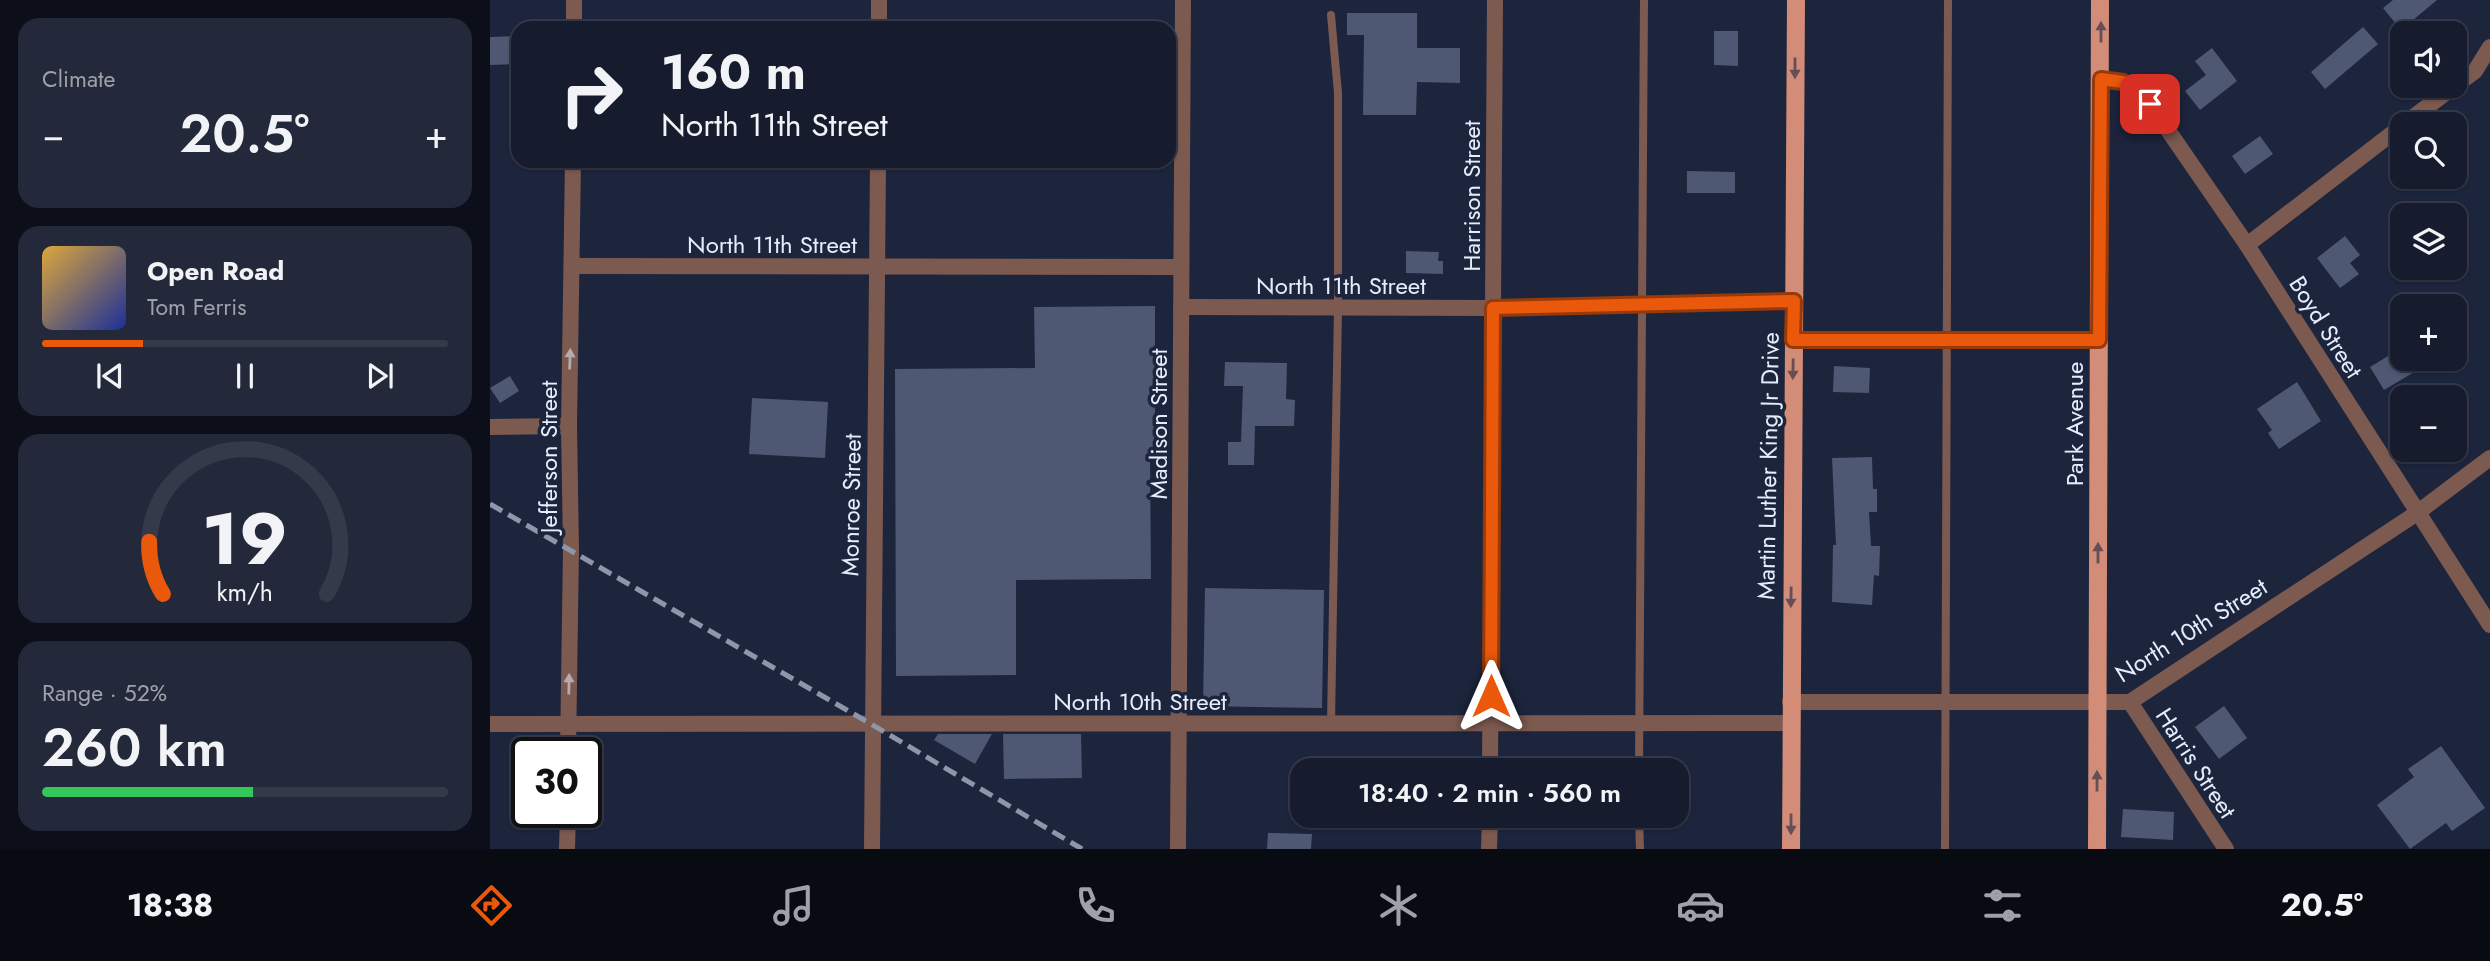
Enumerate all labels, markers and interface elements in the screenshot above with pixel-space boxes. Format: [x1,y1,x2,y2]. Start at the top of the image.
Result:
one-way arrow [2095,21,2107,43]
map controls [2390,21,2467,462]
button: sound [2390,21,2467,98]
text: 160 m [661,37,806,107]
icon: right [546,49,637,140]
one-way arrow [1789,57,1801,79]
text: Climate [42,62,115,96]
pin [2120,74,2180,134]
icon: arrive [2131,85,2169,123]
text: 20.5° [180,96,309,172]
text: North 11th Street [661,102,888,148]
text: − [42,107,64,162]
text: + [425,107,448,162]
button: search [2390,112,2467,189]
street label: Harrison Street [1454,120,1489,272]
button: layers [2390,203,2467,280]
street label: North 11th Street [687,227,857,262]
text: Open Road [147,252,284,290]
street label: North 11th Street [1256,268,1426,303]
street label: Boyd Street [2281,269,2371,385]
text: Tom Ferris [147,290,246,324]
button: + [2390,294,2467,371]
street label: Martin Luther King Jr Drive [1748,332,1788,600]
one-way arrow [565,348,576,370]
street label: Madison Street [1141,348,1176,499]
icon: previous [91,357,129,395]
icon: pause [226,357,264,395]
icon: next [361,357,399,395]
one-way arrow [1787,358,1799,380]
street label: Park Avenue [2057,362,2092,486]
street label: Jefferson Street [531,381,566,536]
button: − [2390,385,2467,462]
street label: Monroe Street [832,433,870,577]
text: 19 [202,487,288,592]
one-way arrow [2092,542,2104,564]
street label: North 10th Street [2108,569,2274,691]
text: km/h [217,574,273,610]
one-way arrow [1785,586,1797,608]
position arrow [1454,659,1528,733]
one-way arrow [563,673,575,695]
text: Range · 52% [42,676,167,710]
street label: North 10th Street [1053,684,1227,719]
street label: Harris Street [2147,701,2245,825]
text: 260 km [42,710,227,786]
speed limit sign: 30 [511,737,602,828]
one-way arrow [2091,770,2103,792]
text: 18:40 · 2 min · 560 m [1358,774,1621,812]
one-way arrow [1785,813,1797,835]
icon: directions [467,881,516,930]
icon: music [769,881,818,930]
icon: phone [1071,881,1120,930]
icon: climate [1374,881,1423,930]
icon: car [1676,881,1725,930]
icon: filters [1978,881,2027,930]
text: 18:38 [127,882,213,928]
text: 20.5° [2281,882,2363,928]

